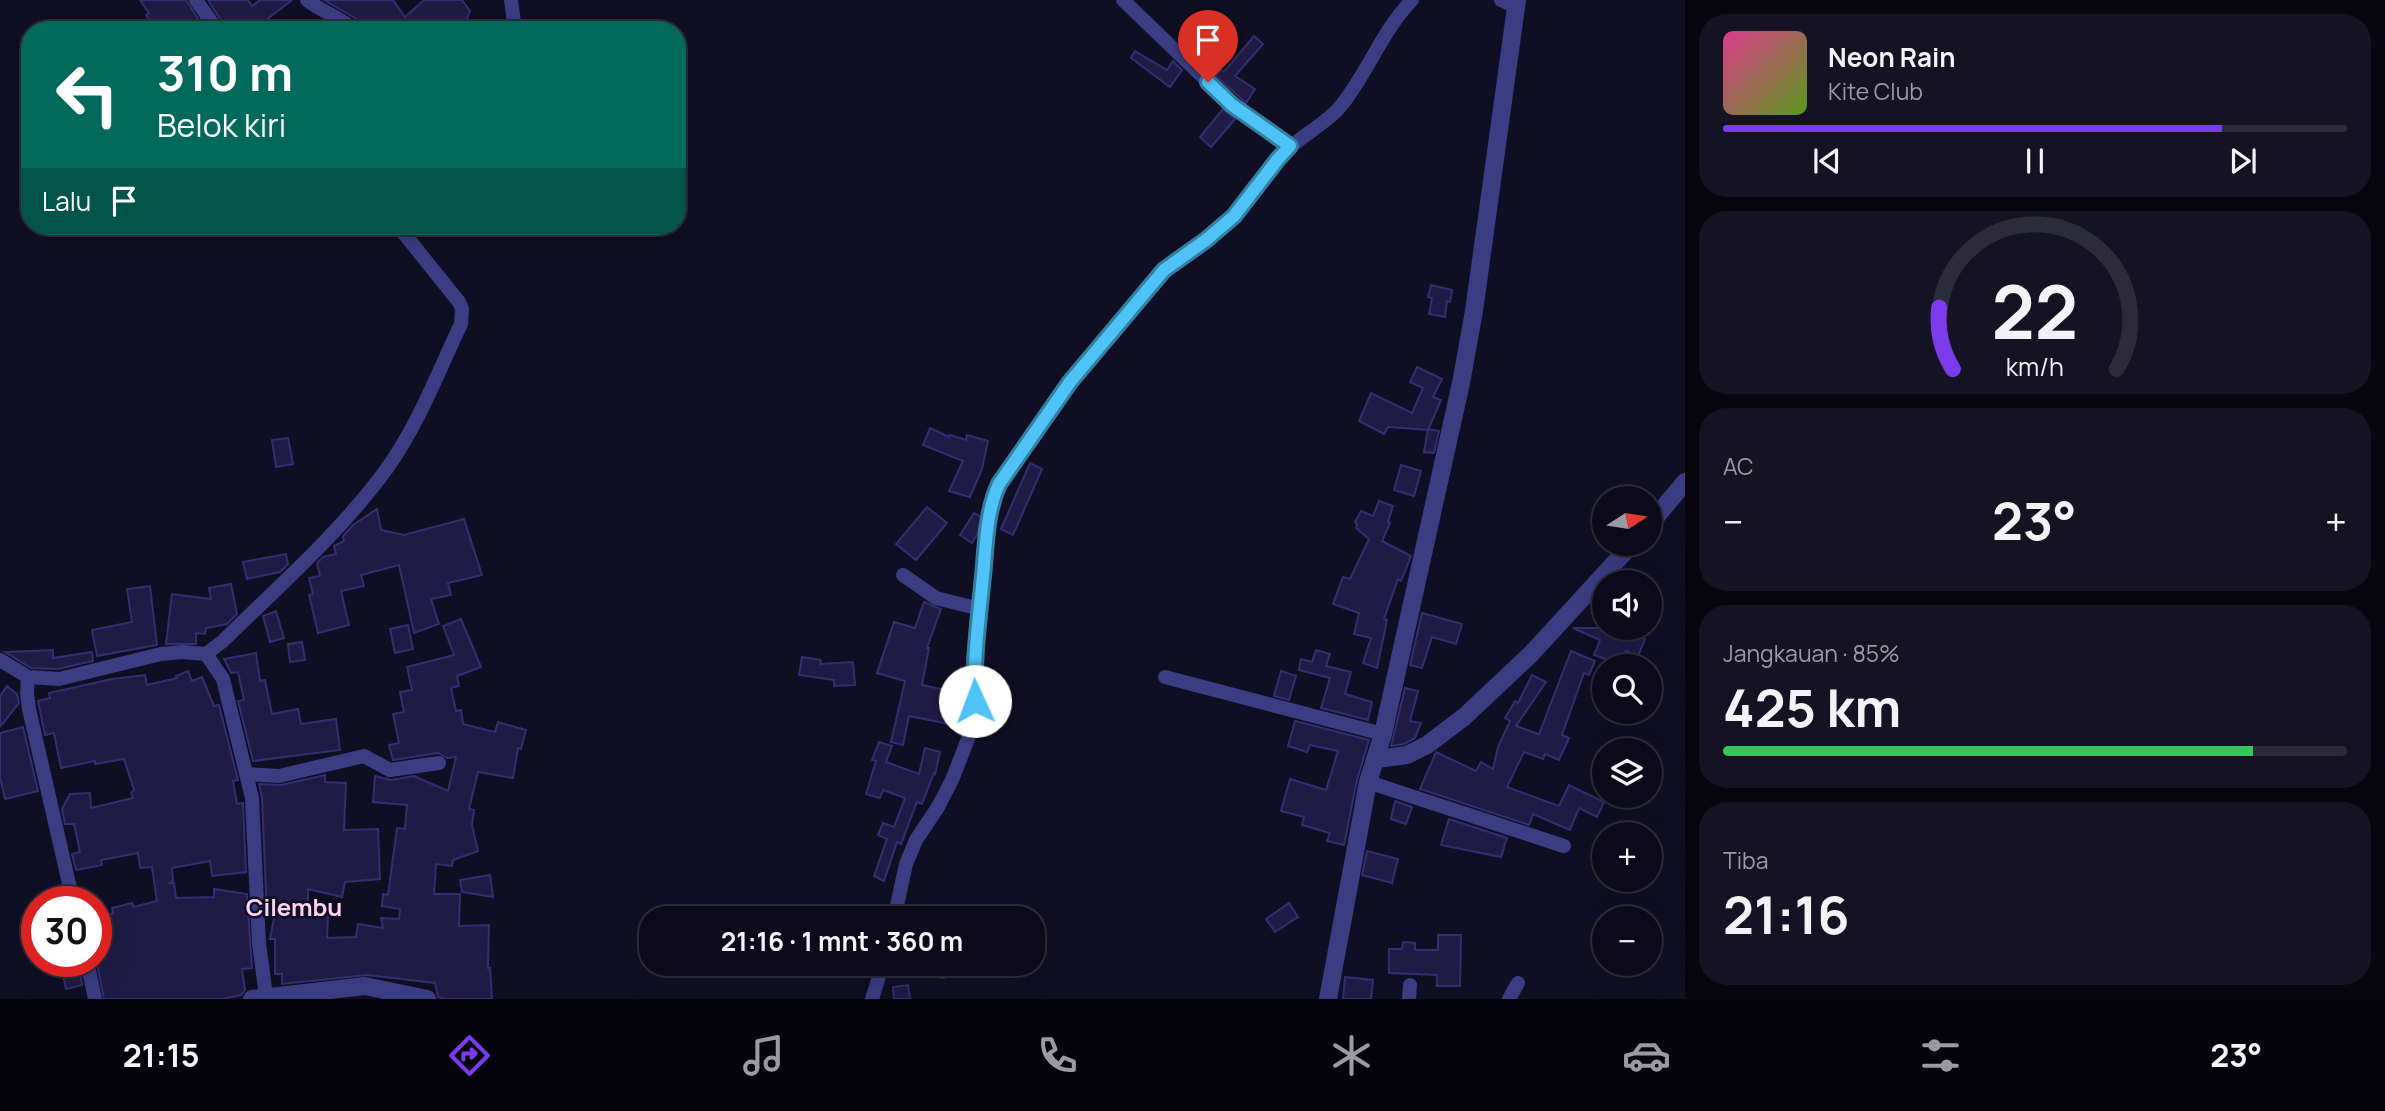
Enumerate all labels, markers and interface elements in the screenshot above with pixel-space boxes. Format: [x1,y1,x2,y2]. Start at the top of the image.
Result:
pin [1178,10,1238,82]
icon: arrive [1189,21,1227,59]
text: 310 m [157,39,293,106]
text: Neon Rain [1828,39,1956,75]
icon: left [42,49,133,140]
text: Kite Club [1828,75,1923,107]
text: Belok kiri [157,103,286,147]
icon: previous [1808,142,1846,180]
icon: pause [2016,142,2054,180]
icon: next [2224,142,2262,180]
icon: arrive [105,182,143,220]
text: Lalu [42,183,91,219]
text: 22 [1992,261,2078,361]
text: km/h [2006,348,2064,383]
text: AC [1723,450,1754,482]
text: 23° [1992,485,2077,556]
north arrow [1592,486,1662,556]
map controls [1592,486,1662,976]
text: − [1723,495,1744,547]
text: + [2325,495,2347,547]
button: sound [1592,570,1662,640]
text: Jangkauan · 85% [1723,637,1900,669]
button: search [1592,654,1662,724]
position arrow [938,664,1012,738]
text: 425 km [1723,672,1901,743]
button: layers [1592,738,1662,808]
button: + [1592,822,1662,892]
text: Tiba [1723,844,1768,876]
text: 21:16 [1723,879,1850,950]
speed limit sign: 30 [21,886,112,977]
district label: Cilembu [246,890,342,923]
button: − [1592,906,1662,976]
text: 21:16 · 1 mnt · 360 m [721,923,963,959]
icon: directions [445,1031,494,1080]
icon: music [739,1031,788,1080]
icon: phone [1033,1031,1082,1080]
icon: climate [1327,1031,1376,1080]
icon: car [1622,1031,1671,1080]
icon: filters [1916,1031,1965,1080]
text: 21:15 [123,1033,199,1077]
text: 23° [2210,1033,2262,1077]

